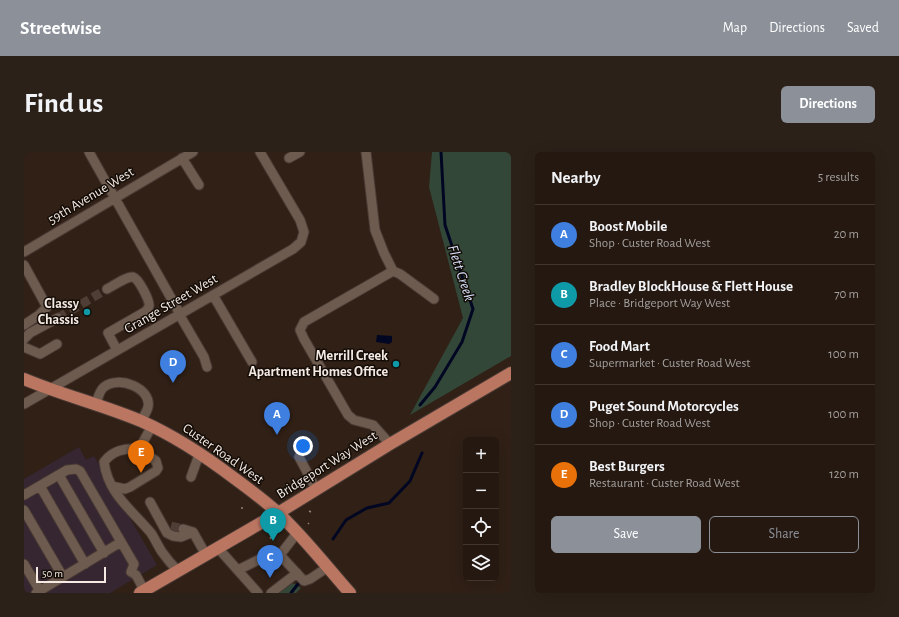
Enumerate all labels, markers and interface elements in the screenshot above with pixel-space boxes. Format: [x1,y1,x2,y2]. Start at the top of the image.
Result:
text: Streetwise [20,19,101,38]
text: Map [723,21,747,35]
text: Directions [769,21,825,35]
text: Saved [847,21,879,35]
button: Directions [781,86,875,123]
text: Find us [24,90,103,118]
street label: 59th Avenue West [46,165,137,227]
text: Nearby [551,169,601,186]
text: 5 results [818,171,859,184]
text: Boost Mobile [589,219,667,234]
text: A [560,228,568,241]
text: 20 m [834,228,859,241]
text: Shop · Custer Road West [589,237,710,250]
water label: Flett Creek [445,243,477,303]
street label: Grange Street West [122,271,220,336]
text: Bradley BlockHouse & Flett House [589,279,793,294]
text: B [560,288,568,301]
text: 70 m [834,288,859,301]
place label: Classy Chassis [38,297,80,327]
text: Place · Bridgeport Way West [589,297,730,310]
marker: Classy Chassis [82,307,92,317]
text: Food Mart [589,339,650,354]
text: C [561,348,567,361]
text: 100 m [828,348,859,361]
place label: Merrill Creek Apartment Homes Office [249,349,388,379]
pin: D [160,350,186,383]
text: Supermarket · Custer Road West [589,357,751,370]
marker: Merrill Creek Apartment Homes Office [391,359,401,369]
text: Puget Sound Motorcycles [589,399,739,414]
pin: A [264,402,290,435]
text: D [560,408,568,421]
text: 100 m [828,408,859,421]
text: Shop · Custer Road West [589,417,710,430]
street label: Custer Road West [180,421,266,487]
street label: Bridgeport Way West [274,428,380,501]
your location [293,436,313,456]
map controls [463,437,499,581]
button: + [463,437,499,473]
pin: E [128,440,154,473]
text: Best Burgers [589,459,665,474]
text: E [561,468,567,481]
text: 120 m [829,468,859,481]
button: − [463,473,499,509]
text: Restaurant · Custer Road West [589,477,740,490]
pin: B [260,508,286,541]
button: locate [463,509,499,545]
button: Save [551,516,701,553]
button: Share [709,516,859,553]
pin: C [257,545,283,578]
button: layers [463,545,499,581]
scale bar [36,565,106,584]
text: 50 m [42,568,63,579]

